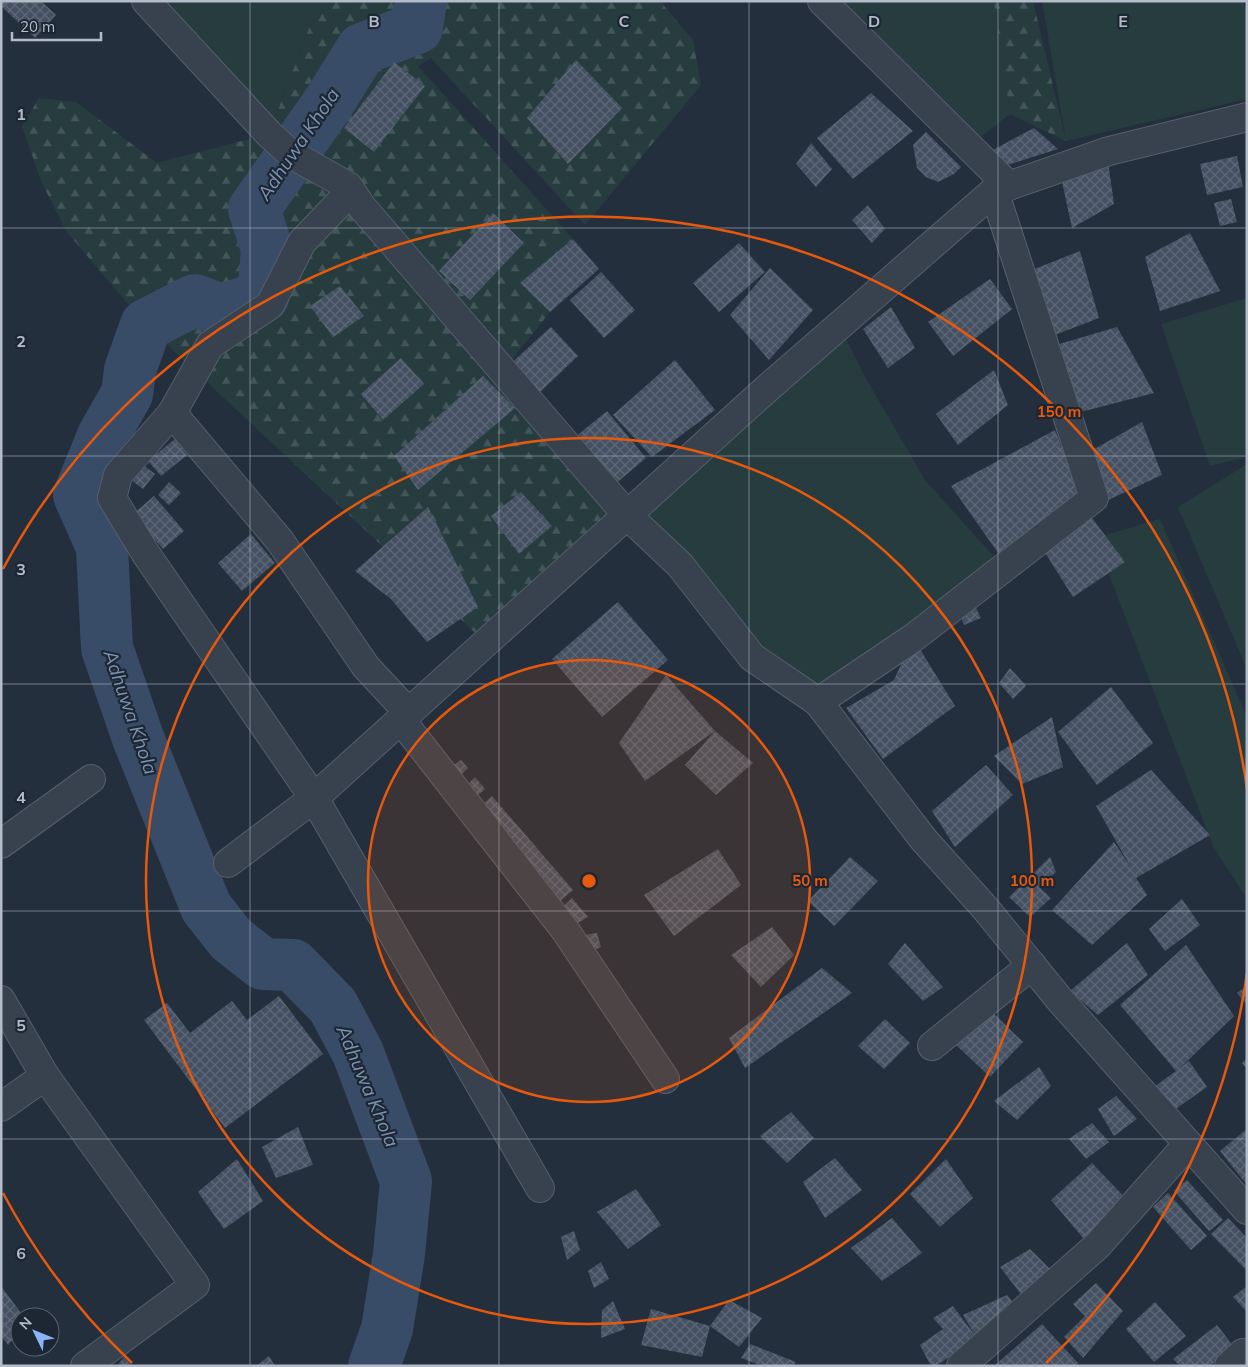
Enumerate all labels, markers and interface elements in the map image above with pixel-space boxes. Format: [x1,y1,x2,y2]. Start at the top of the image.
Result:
scale bar [12,10,101,42]
text: B [368,11,380,31]
text: C [619,11,630,31]
text: D [868,11,880,31]
text: E [1118,11,1128,31]
text: 20 m [20,17,55,36]
water label: Adhuwa Khola [251,83,344,205]
text: 1 [16,104,26,124]
text: 2 [16,331,26,351]
text: 150 m [1037,402,1081,421]
text: 3 [16,559,26,579]
water label: Adhuwa Khola [98,646,164,777]
text: 4 [16,787,26,807]
text: 50 m [792,871,828,890]
text: 100 m [1010,871,1054,890]
centre of rings [580,872,598,890]
text: 5 [16,1015,26,1035]
water label: Adhuwa Khola [331,1021,404,1151]
text: 6 [16,1243,26,1263]
north arrow [10,1307,60,1357]
text: N [15,1313,36,1333]

